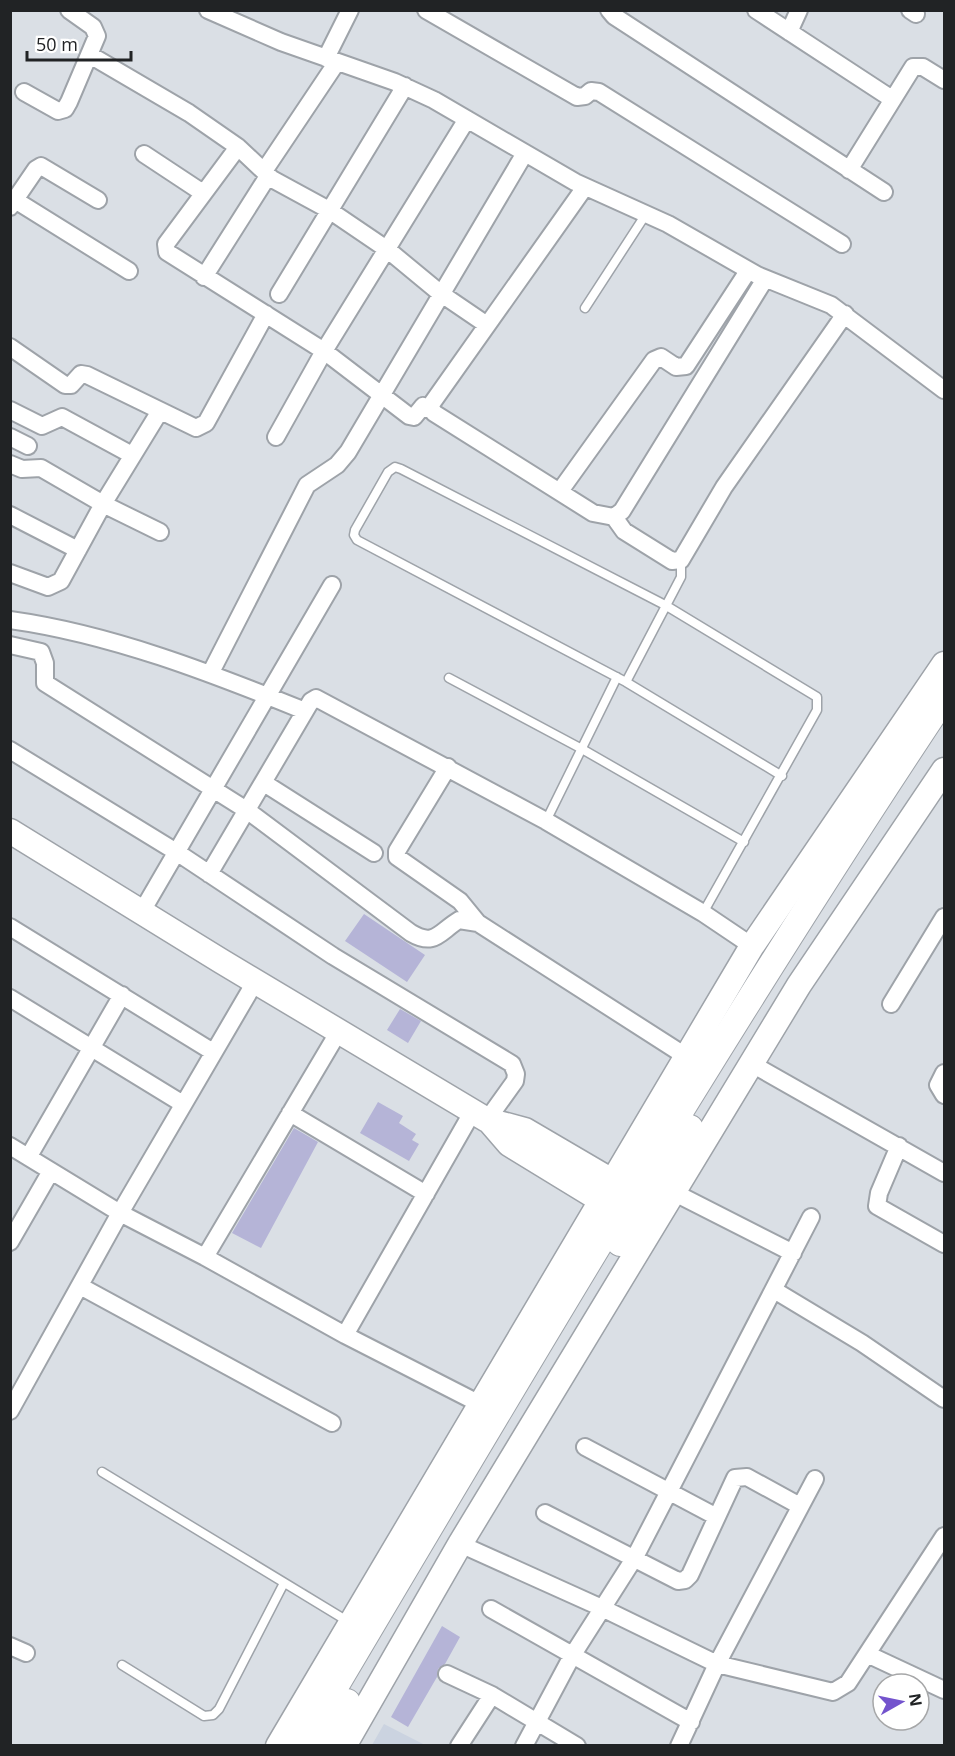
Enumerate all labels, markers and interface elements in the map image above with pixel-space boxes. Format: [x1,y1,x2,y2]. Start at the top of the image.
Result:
scale bar [27,24,130,62]
text: 50 m [36,32,78,56]
north arrow [871,1672,931,1732]
text: N [904,1692,928,1708]

